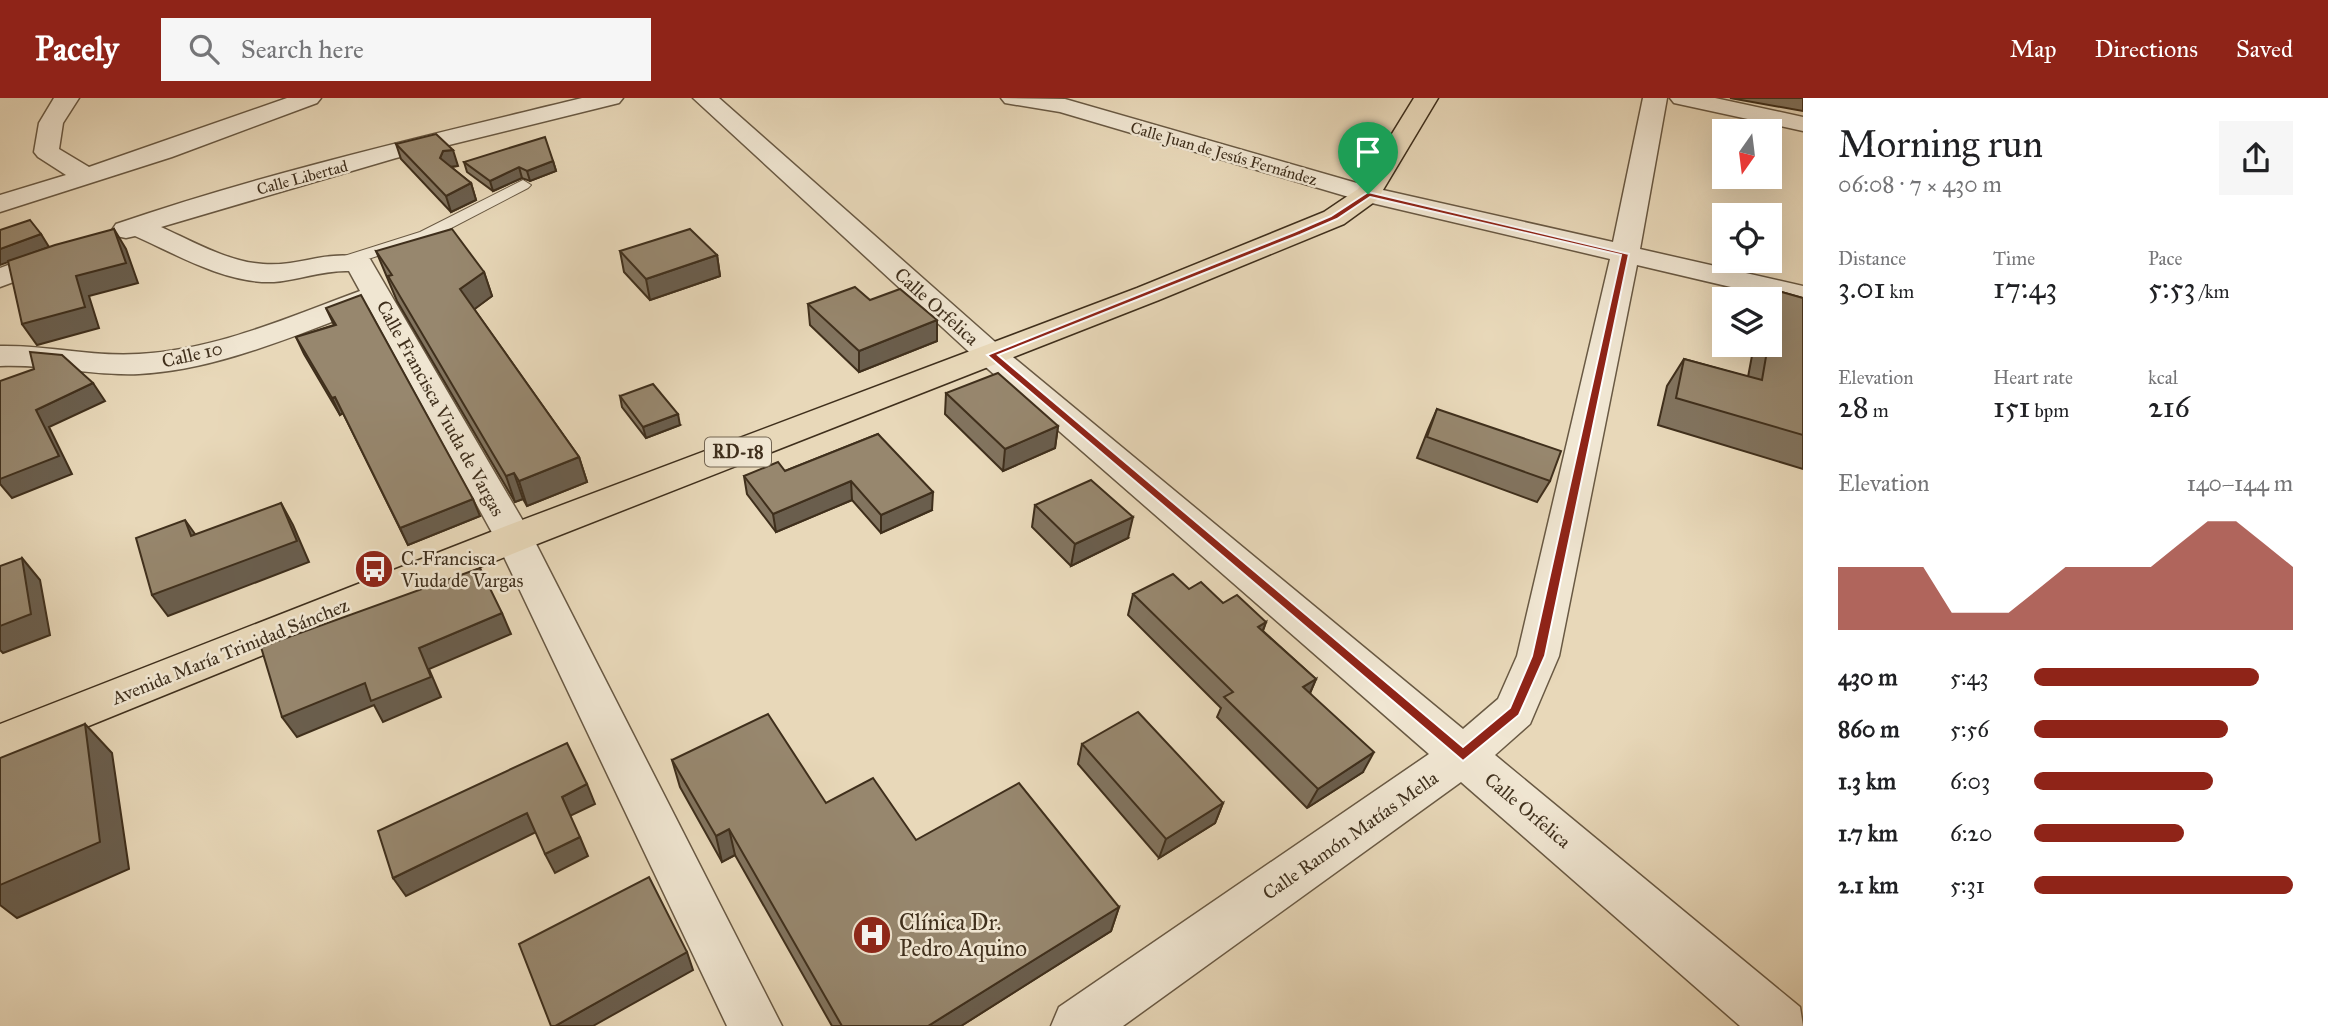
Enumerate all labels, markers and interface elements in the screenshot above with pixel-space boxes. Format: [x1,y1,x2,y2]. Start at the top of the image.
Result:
search box [161,18,651,81]
text: Pacely [35,29,119,69]
icon: search [185,30,223,68]
text: Search here [241,33,364,65]
text: Map [2010,34,2057,64]
text: Directions [2095,34,2198,64]
text: Saved [2236,34,2293,64]
street label: Calle Juan de Jesús Fernández [1128,118,1320,190]
north arrow [1712,119,1782,189]
map controls [1712,119,1782,357]
text: Morning run [1838,121,2043,167]
button: share [2219,121,2293,195]
pin [1338,122,1398,194]
icon: arrive [1349,133,1387,171]
street label: Calle Libertad [255,156,350,199]
text: 06:08 · 7 × 430 m [1838,170,2002,198]
button: locate [1712,203,1782,273]
text: Distance [1838,247,1906,270]
text: Time [1993,247,2035,270]
text: Pace [2148,247,2182,270]
street label: Calle Orfelica [890,263,984,351]
text: 3.01 [1838,270,1885,306]
text: 17:43 [1993,270,2057,306]
text: 5:53 [2148,270,2195,306]
text: km [1885,280,1914,303]
text: /km [2195,280,2229,303]
button: layers [1712,287,1782,357]
street label: Calle Francisca Viuda de Vargas [371,296,510,521]
street label: Calle 10 [159,336,225,373]
text: Elevation [1838,366,1913,389]
text: Heart rate [1993,366,2073,389]
text: kcal [2148,366,2178,389]
text: 28 [1838,389,1869,425]
text: 151 [1993,389,2030,425]
text: 216 [2148,389,2190,425]
text: m [1869,399,1889,422]
text: bpm [2030,399,2069,422]
road number: RD-18 [705,438,771,466]
text: Elevation [1838,469,1929,497]
text: 140–144 m [2187,469,2293,497]
place label: C. Francisca Viuda de Vargas [400,547,523,593]
bus stop icon: C. Francisca Viuda de Vargas [353,548,395,590]
street label: Avenida María Trinidad Sánchez [107,593,352,710]
text: 430 m [1838,663,1898,691]
text: 5:43 [1950,663,1989,691]
text: 860 m [1838,715,1900,743]
text: 5:56 [1950,715,1989,743]
street label: Calle Ramón Matías Mella [1258,766,1443,905]
text: 1.3 km [1838,767,1896,795]
text: 6:03 [1950,767,1990,795]
street label: Calle Orfelica [1480,768,1576,854]
text: 1.7 km [1838,819,1898,847]
text: 6:20 [1950,819,1992,847]
text: 2.1 km [1838,871,1899,899]
text: 5:31 [1950,871,1985,899]
place label: Clínica Dr. Pedro Aquino [899,908,1027,963]
hospital icon: Clínica Dr. Pedro Aquino [851,914,893,956]

